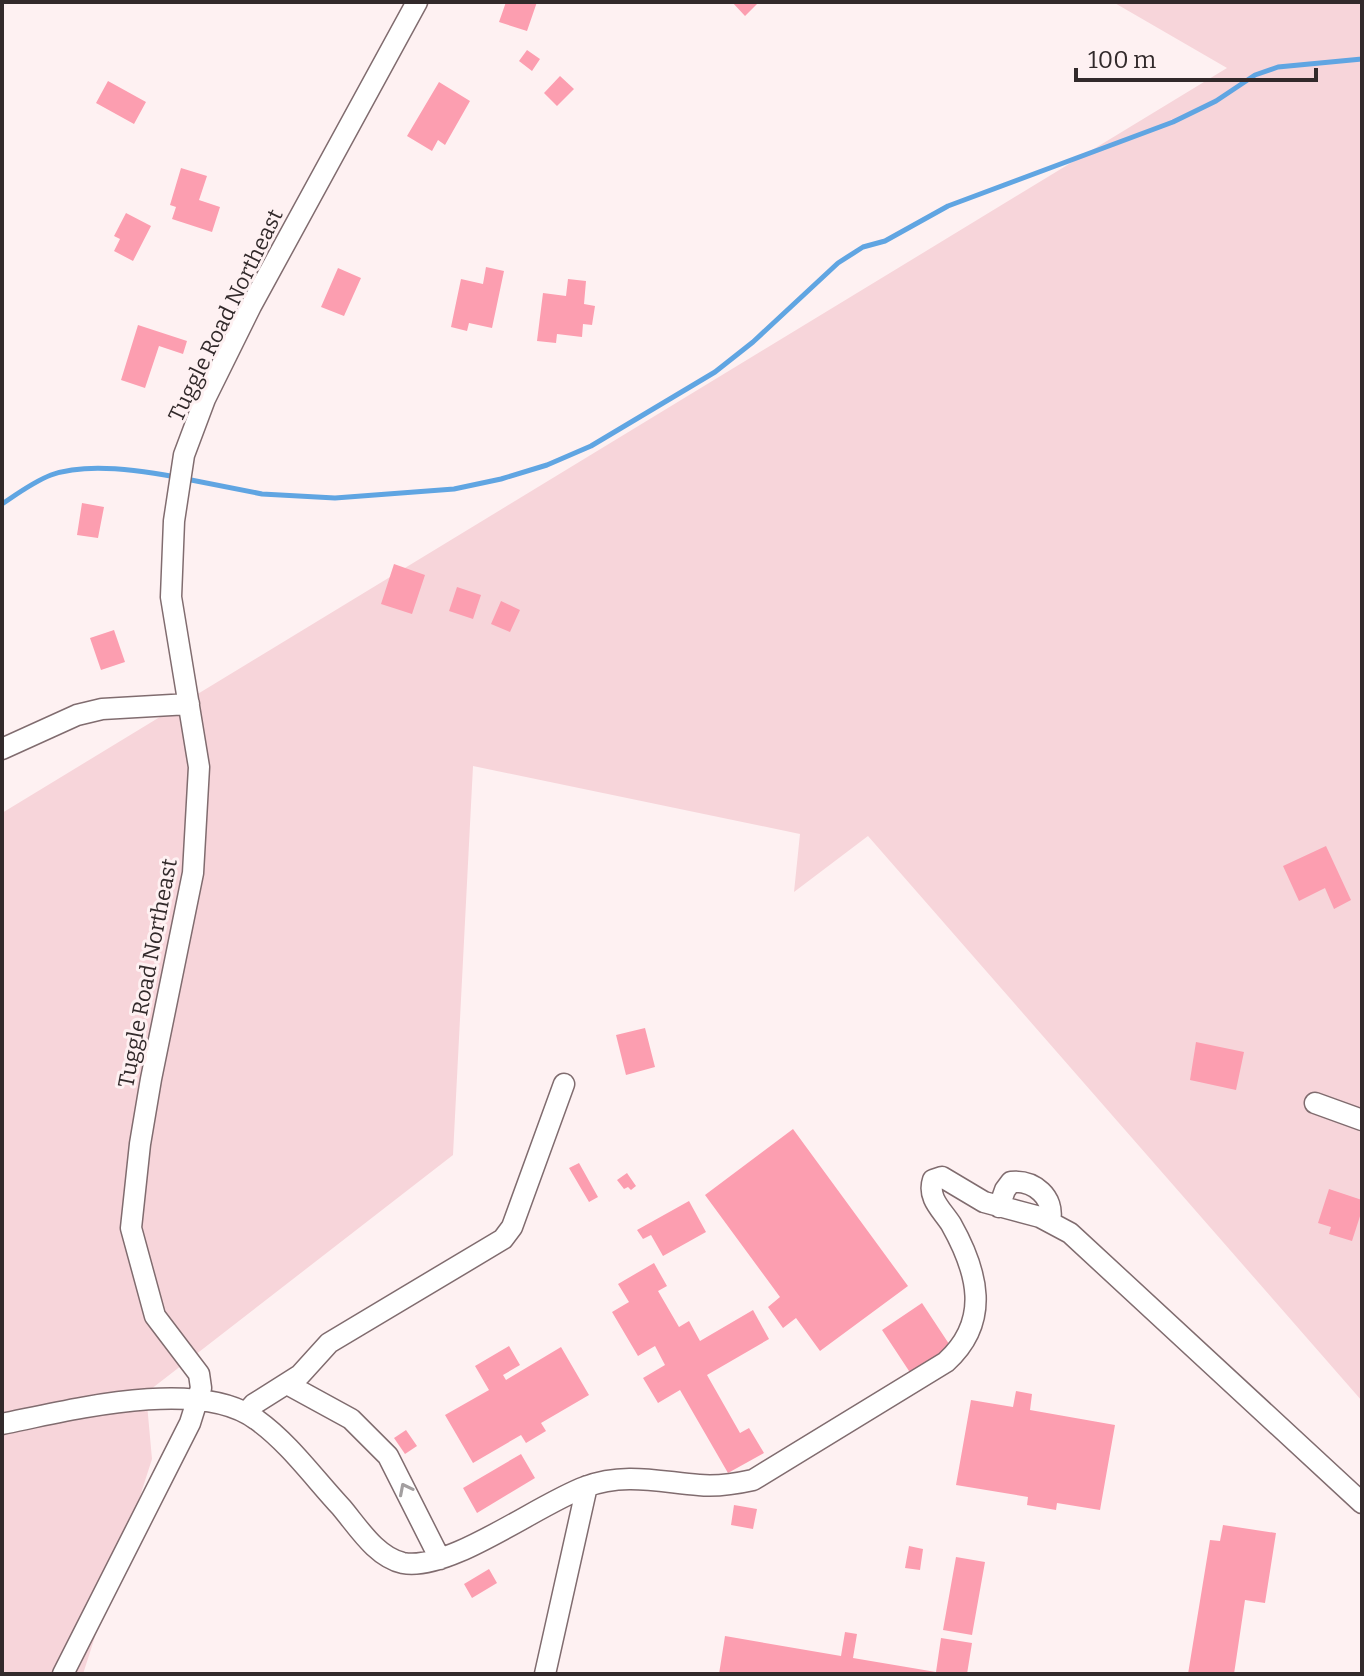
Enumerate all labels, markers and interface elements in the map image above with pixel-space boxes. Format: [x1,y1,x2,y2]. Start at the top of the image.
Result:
scale bar [1076,32,1316,82]
text: 100 m [1088,46,1156,74]
street label: Tuggle Road Northeast [162,205,289,426]
street label: Tuggle Road Northeast [112,856,183,1090]
one-way arrow [399,1483,414,1498]

